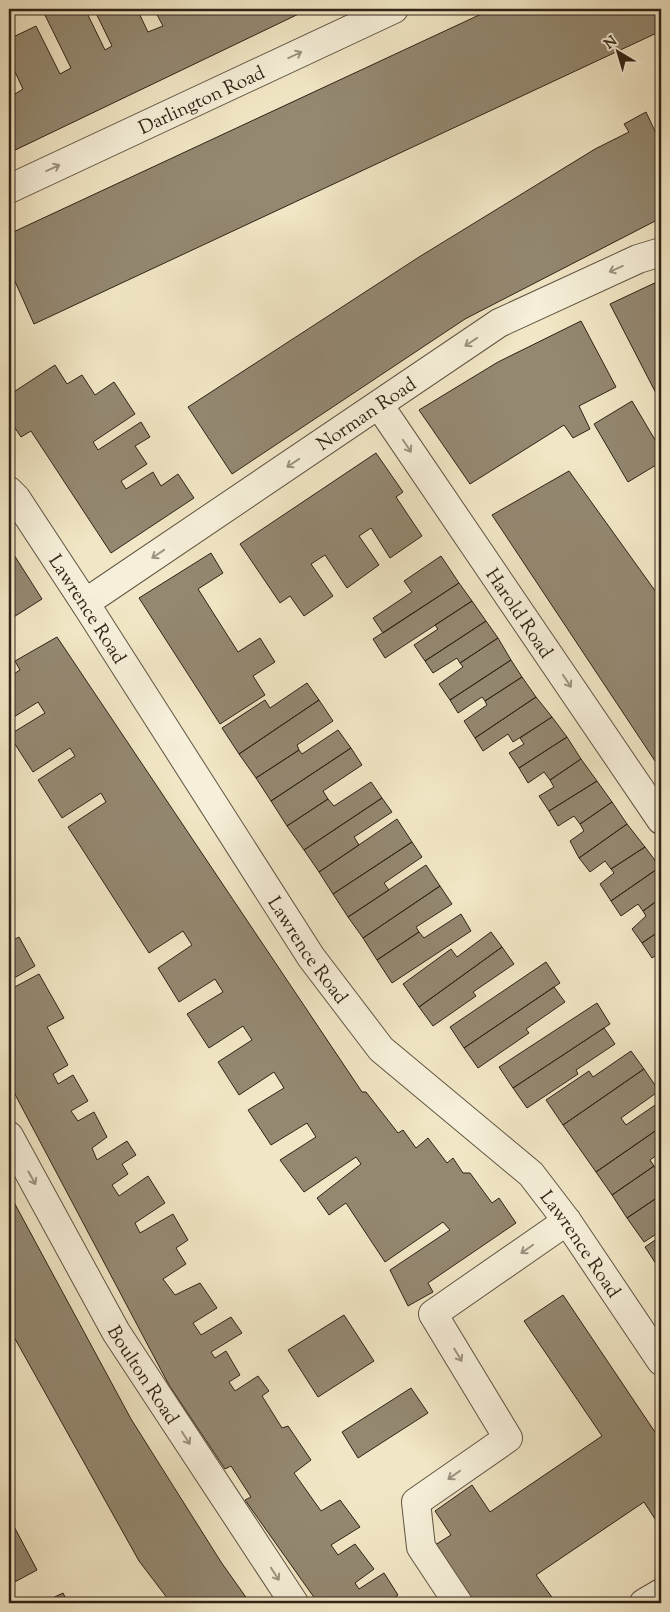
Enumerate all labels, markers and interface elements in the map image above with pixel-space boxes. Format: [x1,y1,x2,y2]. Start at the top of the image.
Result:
north arrow [592,28,642,78]
text: N [601,32,622,55]
one-way arrow [287,50,302,59]
street label: Darlington Road [135,60,270,143]
one-way arrow [45,163,60,172]
one-way arrow [609,265,624,275]
one-way arrow [464,337,478,347]
street label: Norman Road [312,372,423,459]
one-way arrow [402,438,412,452]
one-way arrow [287,458,301,468]
one-way arrow [152,549,166,559]
street label: Lawrence Road [41,550,132,670]
street label: Harold Road [478,564,558,665]
one-way arrow [562,674,572,688]
street label: Lawrence Road [260,892,353,1011]
one-way arrow [27,1171,37,1186]
street label: Lawrence Road [532,1185,626,1304]
one-way arrow [520,1244,534,1254]
street label: Boulton Road [99,1321,184,1431]
one-way arrow [453,1347,463,1361]
one-way arrow [181,1431,191,1445]
one-way arrow [448,1470,462,1480]
one-way arrow [270,1567,280,1581]

